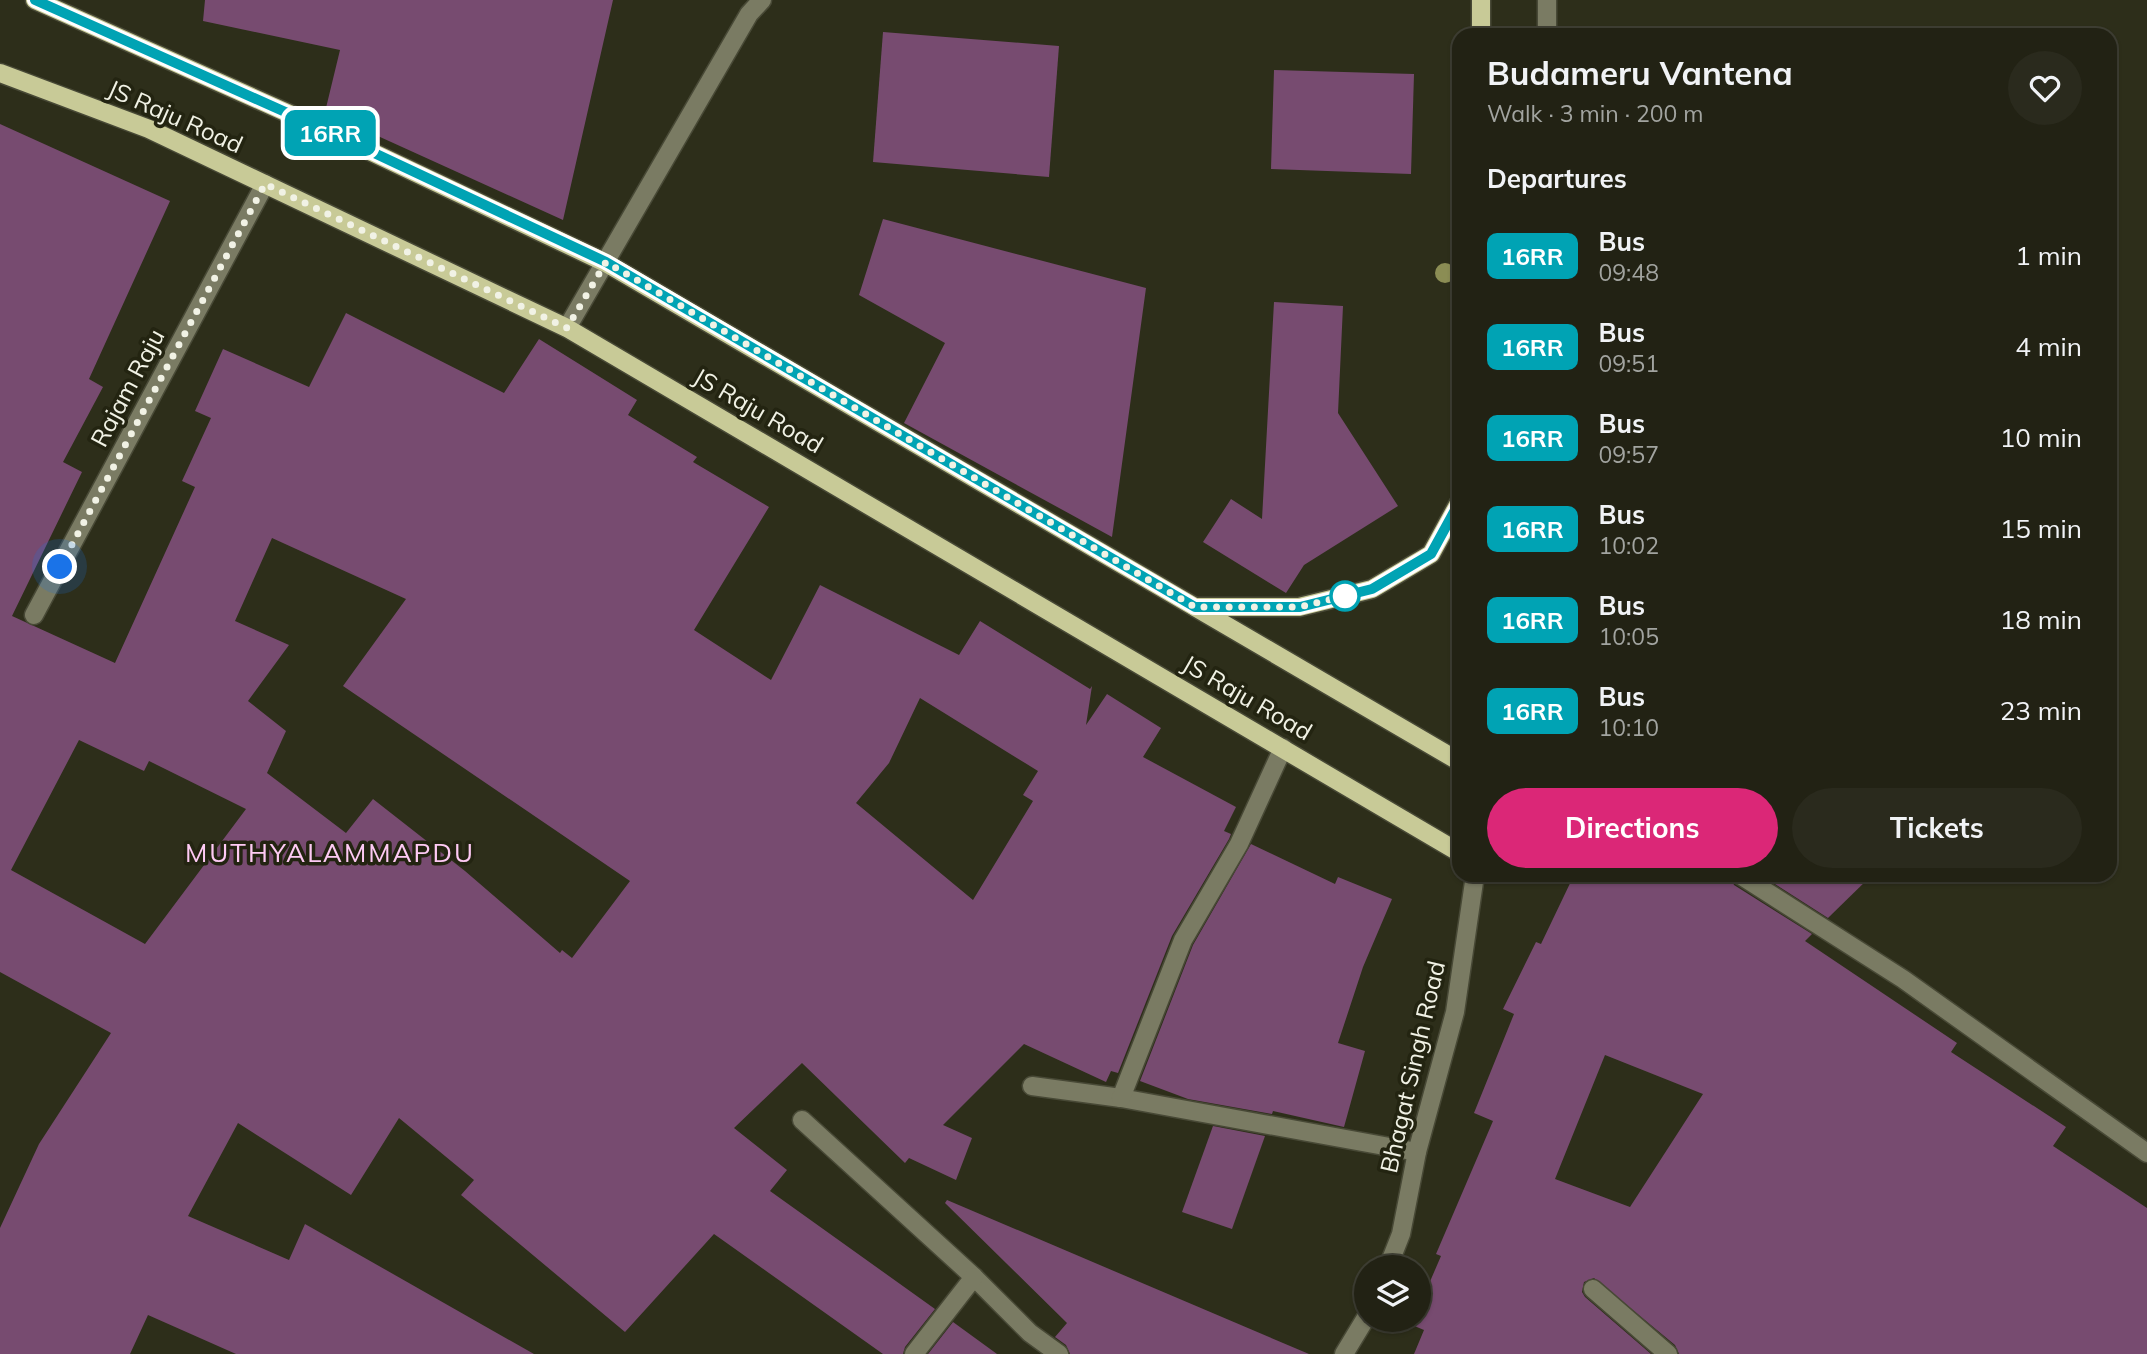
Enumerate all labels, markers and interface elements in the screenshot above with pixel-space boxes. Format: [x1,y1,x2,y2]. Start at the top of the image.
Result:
button: heart [2008,51,2082,125]
text: Budameru Vantena [1487,52,1793,93]
street label: JS Raju Road [103,73,248,159]
text: Walk · 3 min · 200 m [1487,99,1704,128]
line badge: 16RR [281,110,379,156]
text: 16RR [299,118,361,148]
text: Departures [1487,162,1627,195]
text: Bus [1599,225,1645,258]
text: 1 min [2015,239,2082,272]
text: 16RR [1501,241,1564,271]
text: 09:48 [1599,258,1659,287]
text: Bus [1599,316,1645,349]
street label: Rajam Raju [84,324,171,451]
text: 4 min [2015,330,2082,363]
text: 16RR [1501,332,1564,362]
text: 09:51 [1599,349,1659,378]
street label: JS Raju Road [688,361,829,459]
text: Bus [1599,407,1645,440]
text: 10 min [2000,421,2082,454]
text: 16RR [1501,423,1564,453]
text: 09:57 [1599,440,1659,469]
text: Bus [1599,498,1645,531]
text: 15 min [2000,512,2082,545]
text: 16RR [1501,514,1564,544]
text: 10:02 [1599,531,1659,560]
your location [42,549,77,584]
unlabelled marker [1330,581,1360,611]
text: Bus [1599,589,1645,622]
text: 18 min [2000,603,2082,636]
text: 16RR [1501,605,1564,635]
text: 10:05 [1599,622,1659,651]
street label: JS Raju Road [1177,648,1318,746]
text: Bus [1599,680,1645,713]
text: 23 min [2000,694,2082,727]
text: 16RR [1501,696,1564,726]
text: 10:10 [1599,713,1659,742]
button: Directions [1487,788,1778,868]
button: Tickets [1792,788,2082,868]
district label: MUTHYALAMMAPDU [185,836,475,869]
street label: Bhagat Singh Road [1373,958,1451,1176]
map controls [1354,1255,1431,1332]
button: layers [1354,1255,1431,1332]

